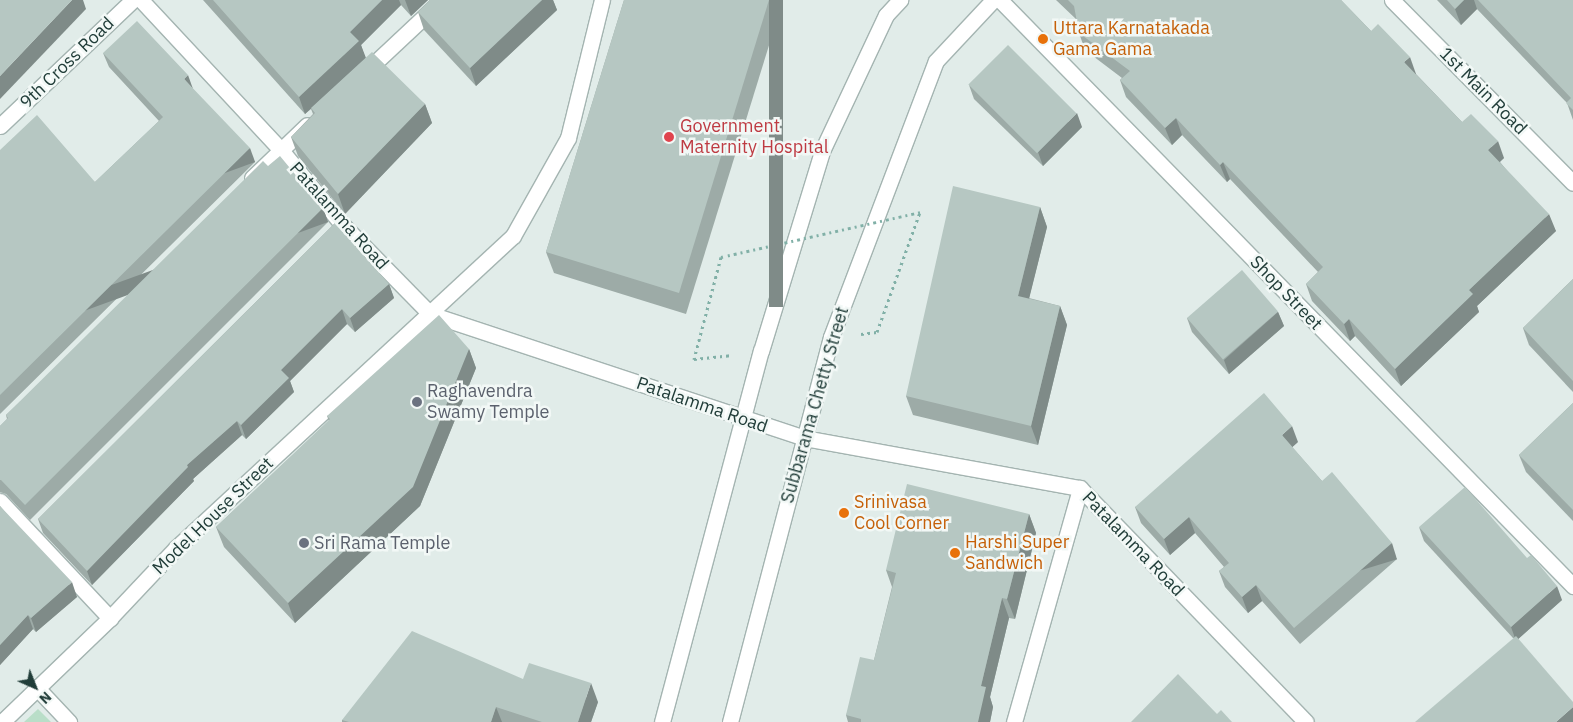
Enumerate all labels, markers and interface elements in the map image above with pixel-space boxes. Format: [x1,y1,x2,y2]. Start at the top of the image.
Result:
street label: 9th Cross Road [15,13,119,113]
place label: Uttara Karnatakada Gama Gama [1053,18,1210,60]
marker: Uttara Karnatakada Gama Gama [1037,33,1049,45]
street label: 1st Main Road [1435,43,1531,139]
place label: Government Maternity Hospital [680,116,829,158]
marker: Government Maternity Hospital [662,130,676,144]
street label: Patalamma Road [285,158,393,274]
street label: Shop Street [1245,251,1327,335]
street label: Subbarama Chetty Street [777,304,853,506]
street label: Patalamma Road [634,372,770,438]
place label: Raghavendra Swamy Temple [427,381,549,424]
marker: Raghavendra Swamy Temple [411,396,423,408]
street label: Model House Street [148,453,278,579]
street label: Patalamma Road [1077,487,1189,601]
place label: Srinivasa Cool Corner [854,492,949,534]
marker: Srinivasa Cool Corner [838,507,850,519]
place label: Sri Rama Temple [314,532,450,554]
place label: Harshi Super Sandwich [965,532,1069,574]
marker: Sri Rama Temple [298,537,310,549]
marker: Harshi Super Sandwich [949,547,961,559]
north arrow [10,662,60,712]
text: N [36,688,55,708]

